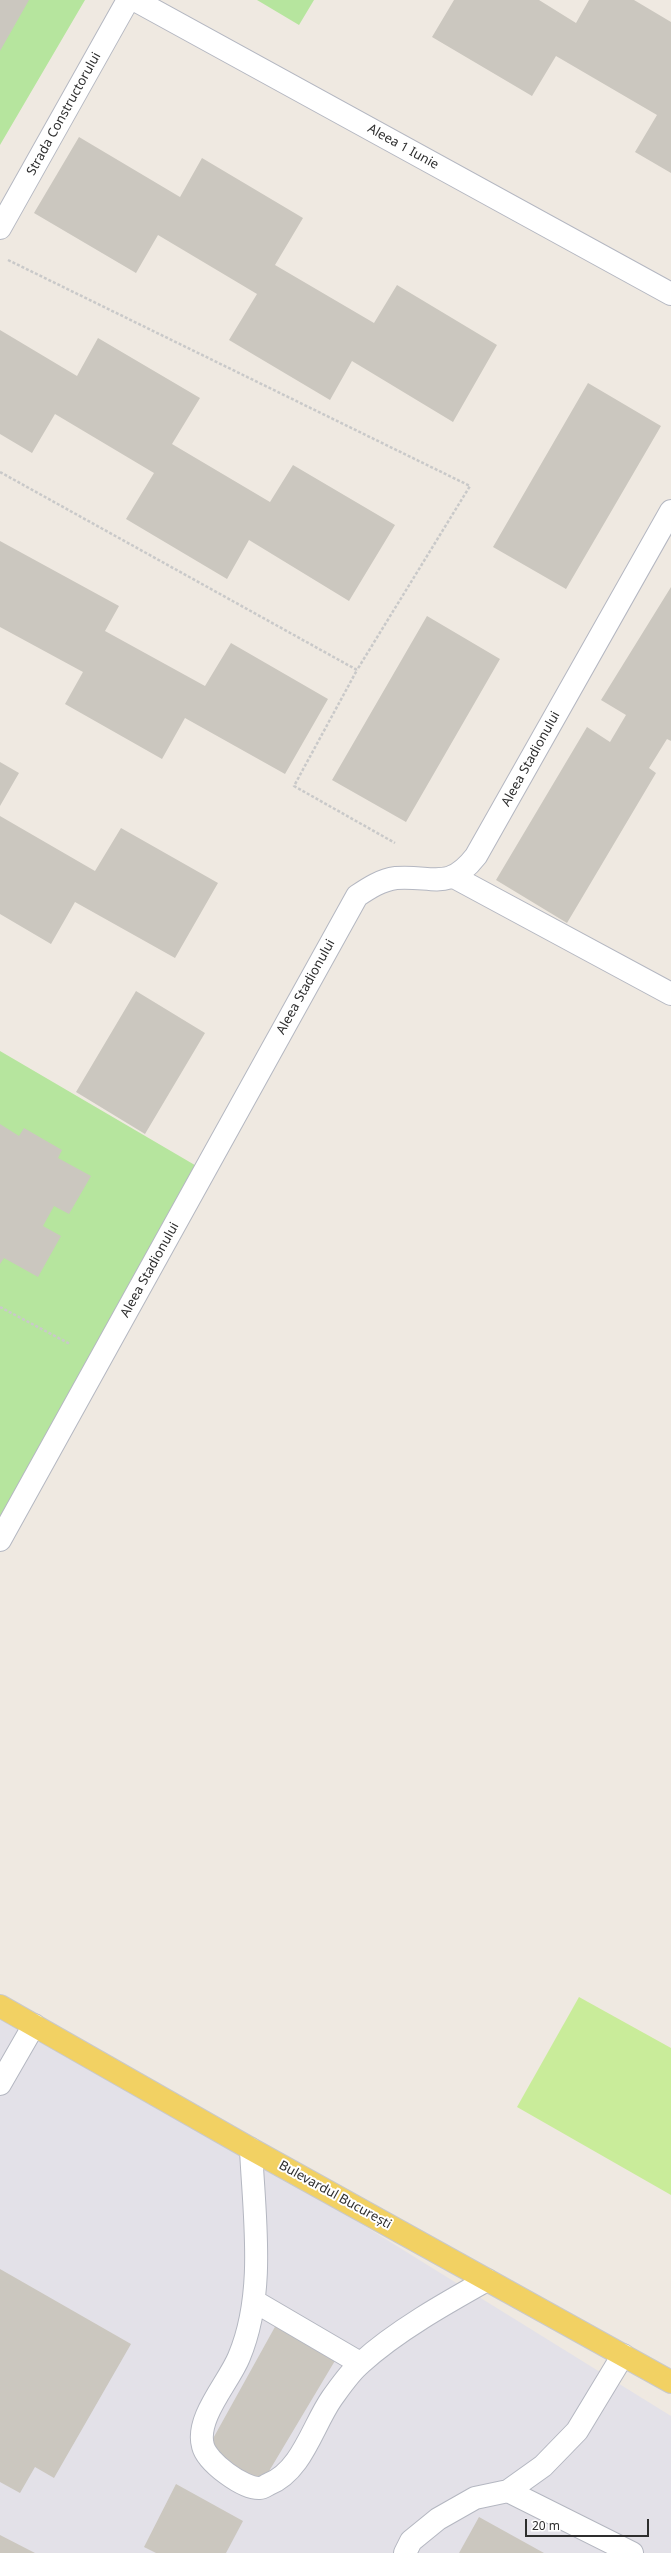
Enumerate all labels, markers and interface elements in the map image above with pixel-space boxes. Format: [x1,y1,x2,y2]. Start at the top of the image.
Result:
street label: Strada Constructorului [24,50,104,178]
street label: Aleea 1 Iunie [365,121,441,173]
street label: Aleea Stadionului [498,709,564,809]
street label: Aleea Stadionului [273,937,339,1037]
street label: Aleea Stadionului [117,1220,183,1320]
street label: Bulevardul București [276,2158,394,2232]
scale bar [527,2511,651,2537]
text: 20 m [532,2517,560,2534]

